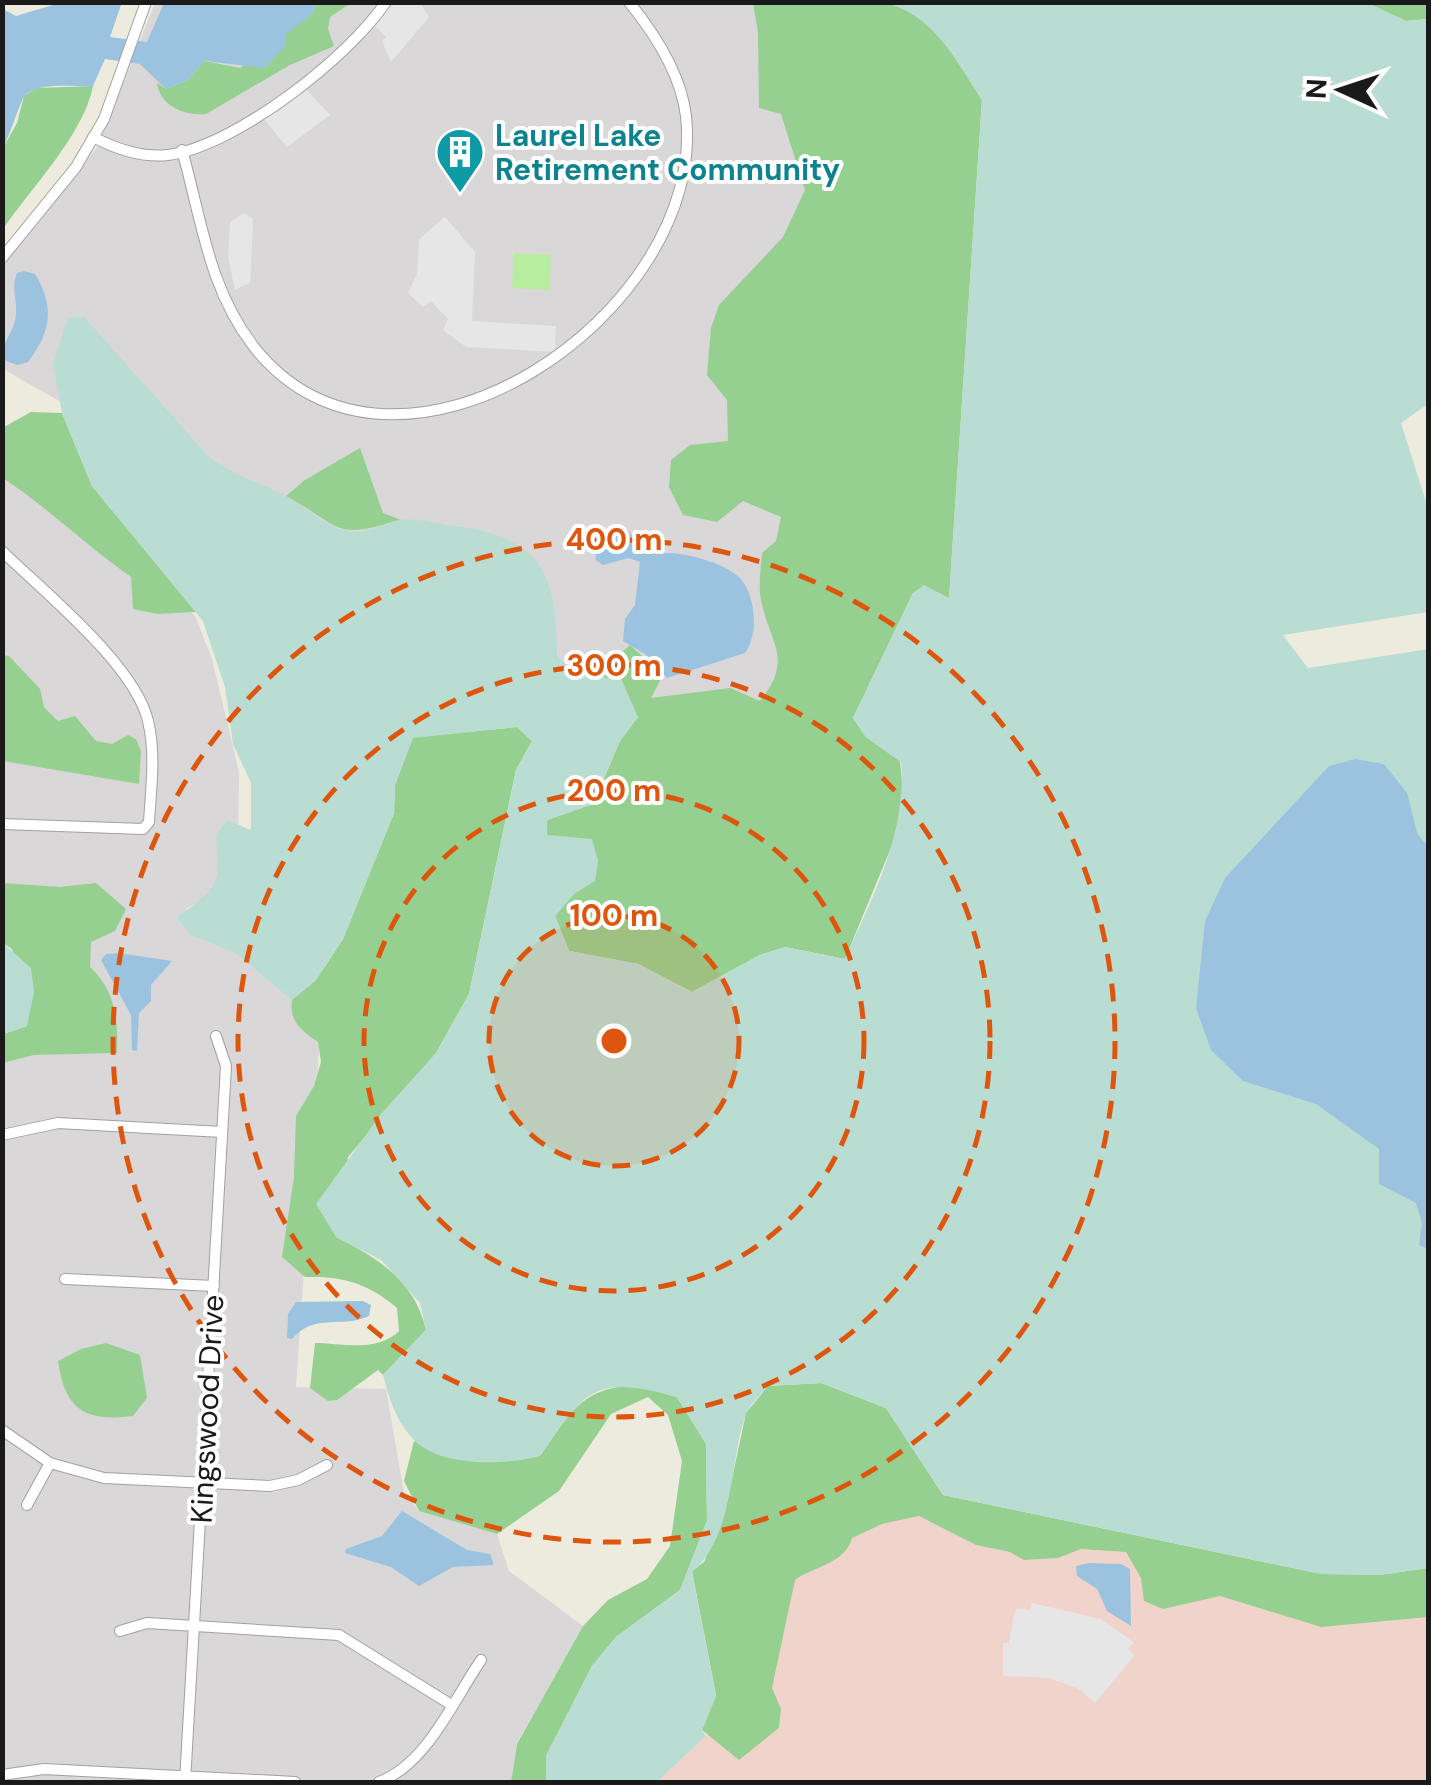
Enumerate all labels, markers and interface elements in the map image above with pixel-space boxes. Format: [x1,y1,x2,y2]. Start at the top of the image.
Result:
north arrow [1291,40,1391,140]
text: N [1298,78,1336,100]
place label: Laurel Lake Retirement Community [495,116,840,189]
building icon: Laurel Lake Retirement Community [434,126,486,194]
text: 400 m [565,520,663,559]
text: 300 m [566,646,662,685]
text: 200 m [567,771,661,810]
text: 100 m [570,896,658,935]
centre of rings [596,1023,632,1059]
street label: Kingswood Drive [182,1294,232,1524]

